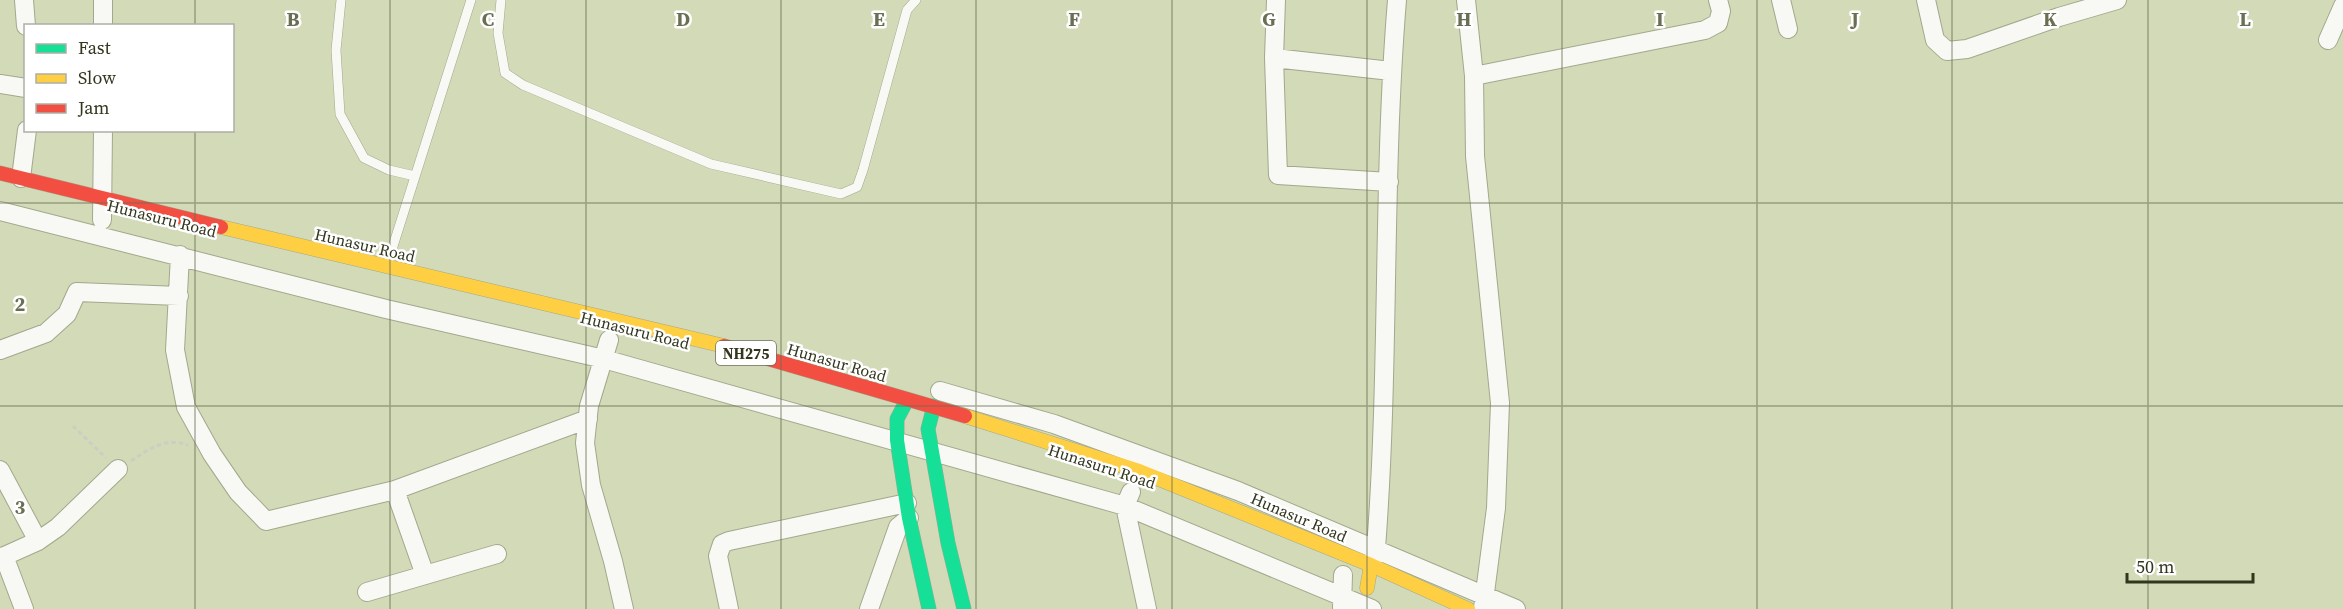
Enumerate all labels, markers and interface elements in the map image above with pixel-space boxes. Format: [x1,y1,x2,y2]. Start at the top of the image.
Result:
text: B [286,5,300,33]
text: C [482,5,494,33]
text: D [676,5,690,33]
text: E [873,5,885,33]
text: F [1068,5,1080,33]
text: G [1262,5,1276,33]
text: H [1456,5,1472,33]
text: I [1656,5,1664,33]
text: J [1849,5,1859,33]
text: K [2043,5,2057,33]
text: L [2239,5,2251,33]
legend [24,24,234,132]
text: Fast [78,35,111,60]
text: Slow [78,65,116,90]
text: Jam [77,95,110,120]
street label: Hunasuru Road [105,194,219,242]
street label: Hunasur Road [313,223,417,267]
text: 2 [15,290,26,318]
street label: Hunasuru Road [578,306,692,354]
street label: Hunasur Road [785,337,889,387]
road number: NH275 [716,341,776,365]
street label: Hunasuru Road [1045,438,1159,494]
street label: Hunasur Road [1248,487,1350,547]
text: 3 [15,493,26,521]
scale bar [2127,546,2253,584]
text: 50 m [2136,554,2174,579]

